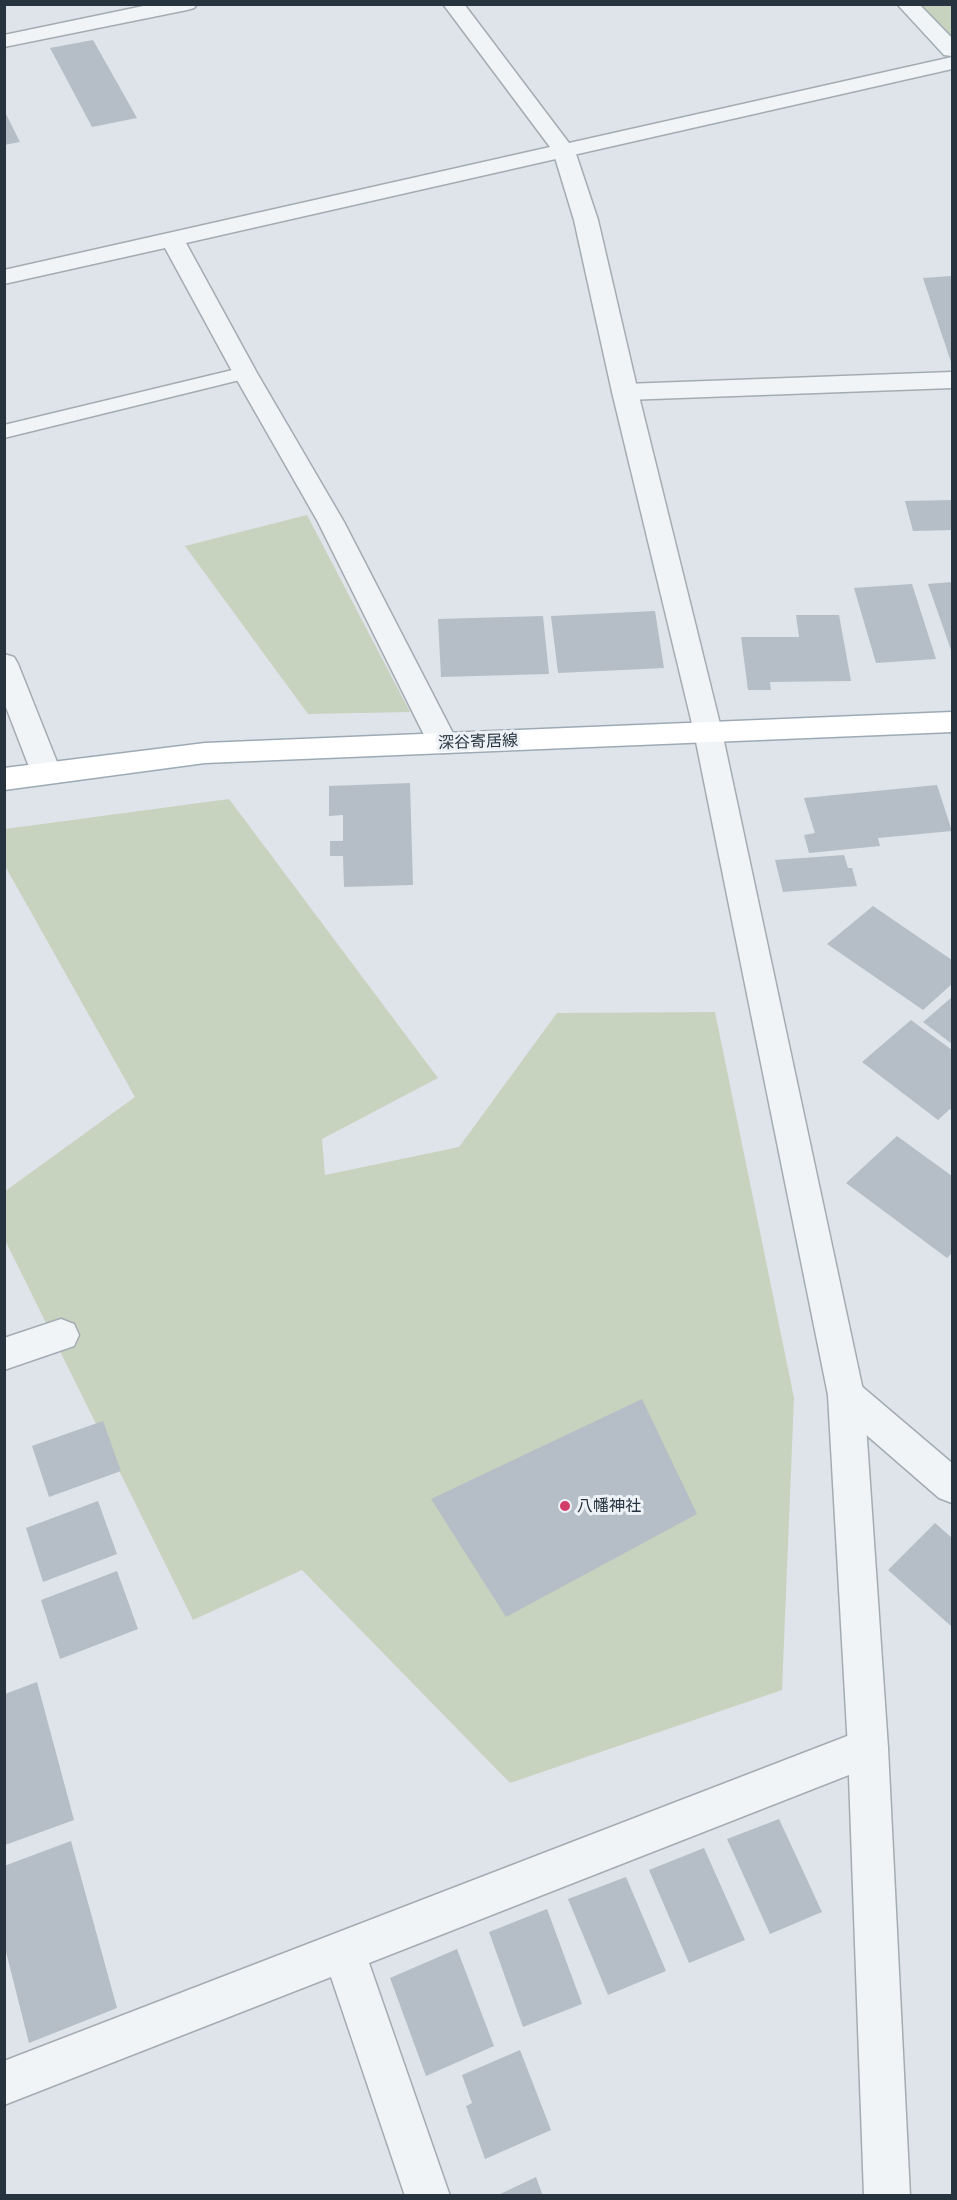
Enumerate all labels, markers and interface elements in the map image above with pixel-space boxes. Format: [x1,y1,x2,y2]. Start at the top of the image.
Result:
street label: 深谷寄居線 [438,731,518,753]
place label: 八幡神社 [577,1496,641,1516]
marker: 八幡神社 [558,1499,572,1513]

